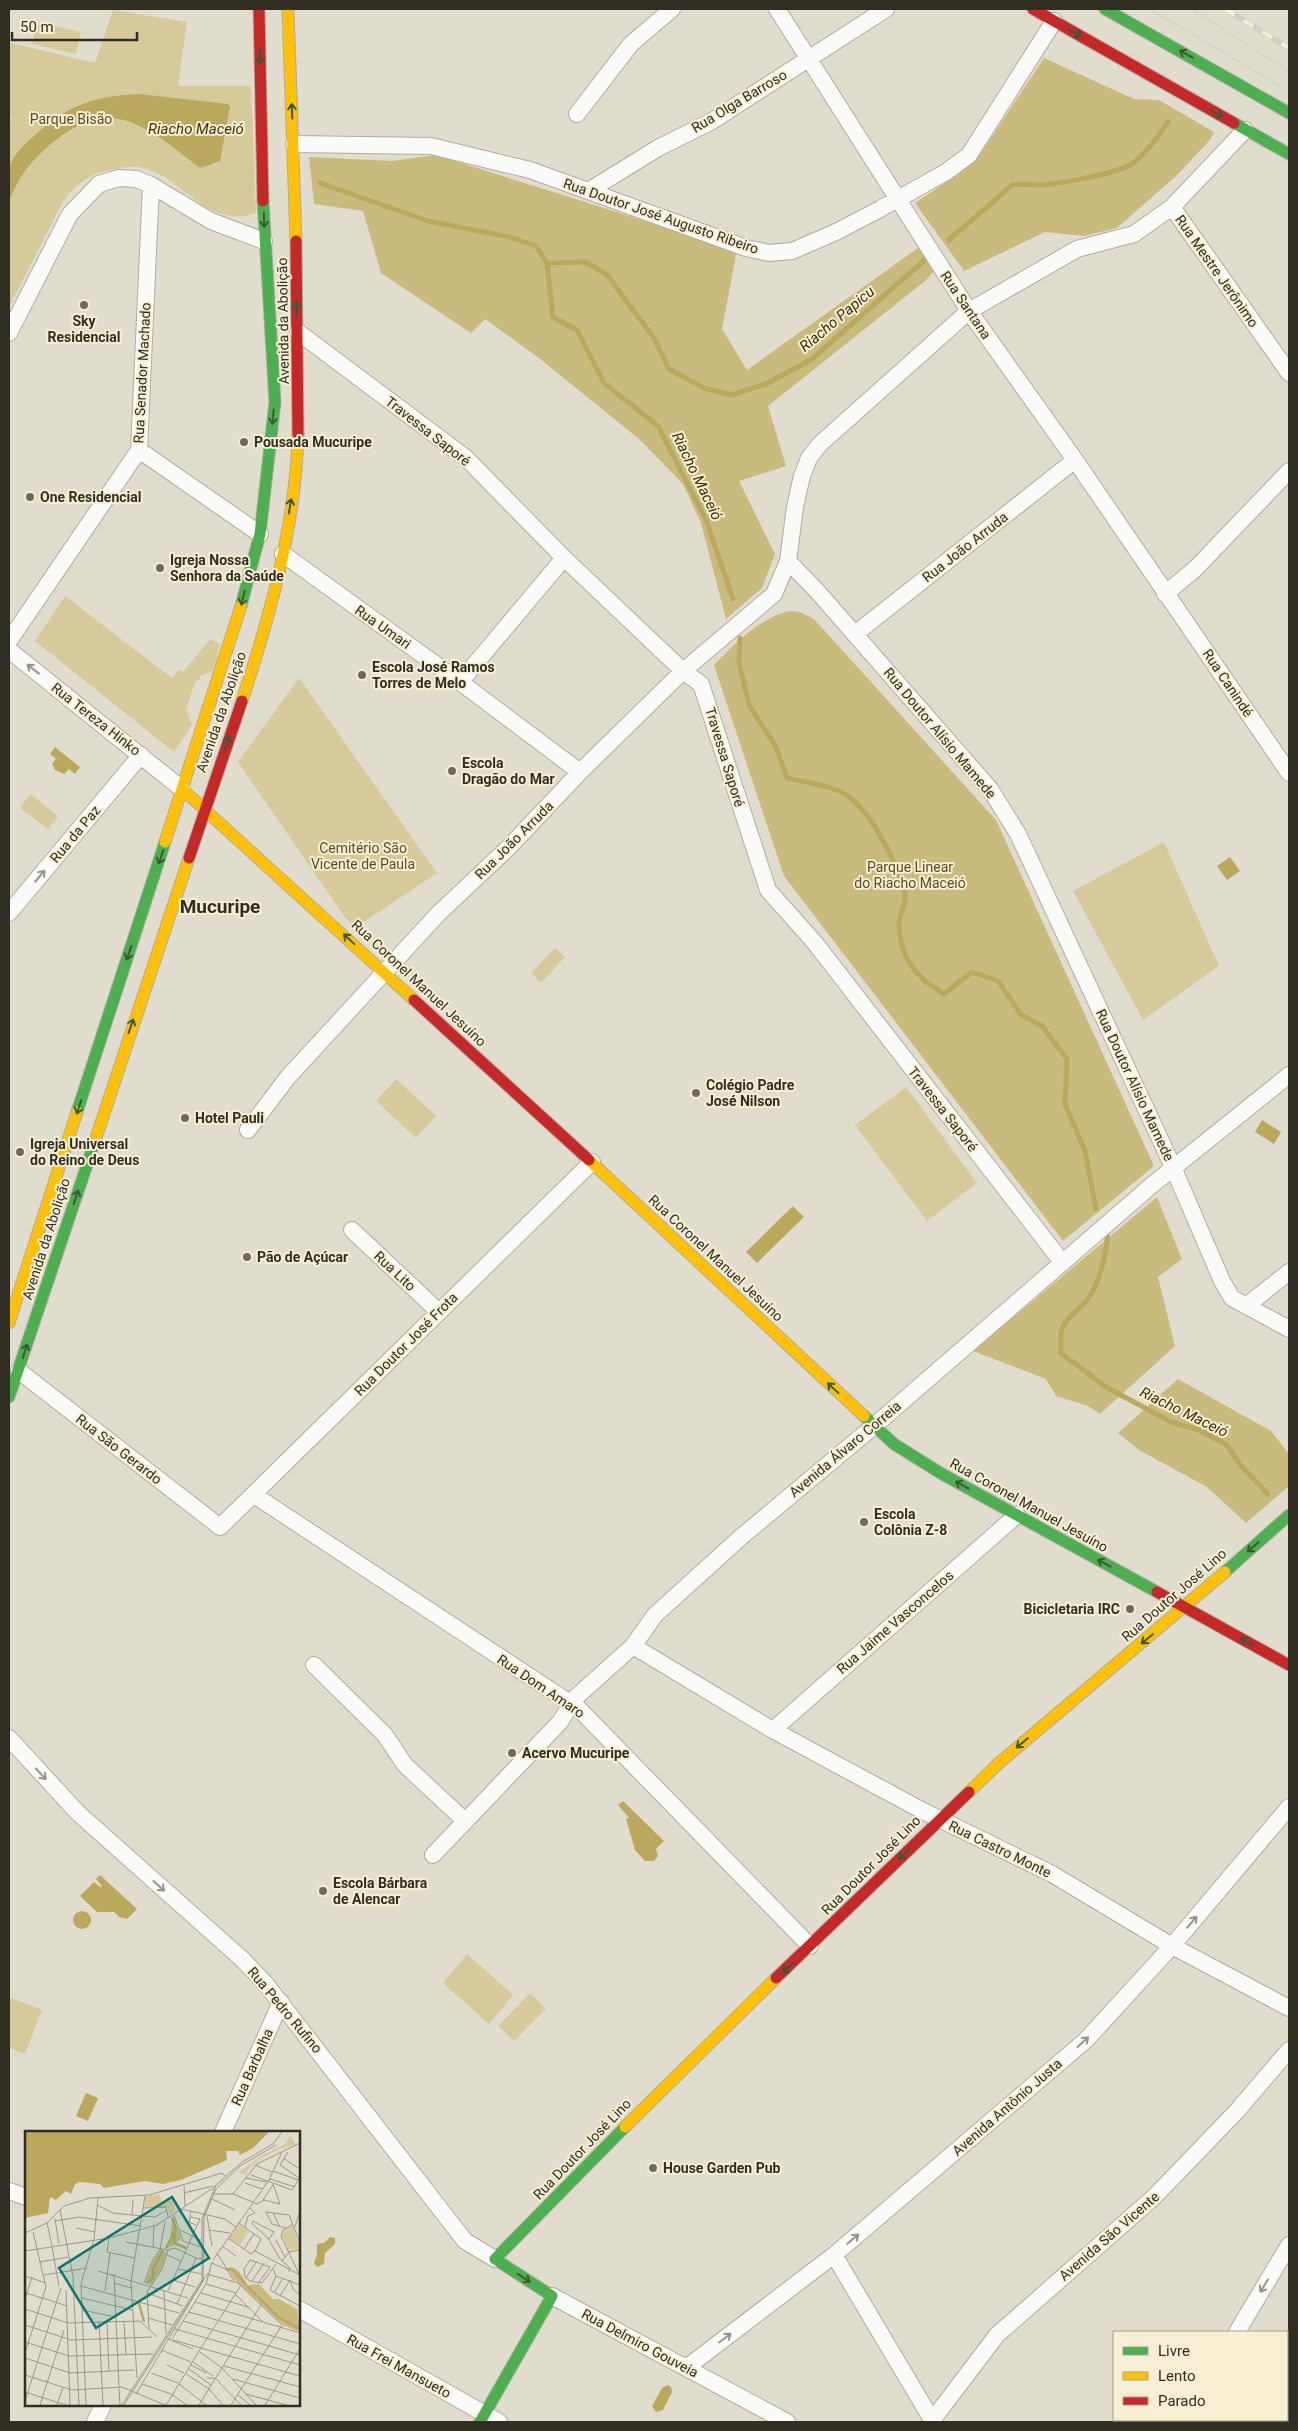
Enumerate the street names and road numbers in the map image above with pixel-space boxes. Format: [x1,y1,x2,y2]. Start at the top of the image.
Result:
street label: Rua Olga Barroso [688,66,790,136]
street label: Rua Doutor José Augusto Ribeiro [561,175,761,257]
street label: Rua Mestre Jerônimo [1172,212,1262,330]
street label: Avenida da Abolição [274,257,292,384]
street label: Rua Santana [937,268,995,342]
street label: Rua Senador Machado [130,302,154,444]
street label: Travessa Saporé [382,393,474,469]
street label: Rua João Arruda [919,509,1011,585]
street label: Rua Umari [352,602,414,652]
street label: Rua Canindé [1199,646,1257,720]
street label: Avenida da Abolição [193,649,249,775]
street label: Rua Doutor Alísio Mamede [881,664,999,802]
street label: Rua Tereza Hinko [48,679,144,759]
street label: Travessa Saporé [702,705,748,809]
street label: Rua João Arruda [472,798,556,882]
street label: Rua da Paz [46,802,104,866]
street label: Rua Coronel Manuel Jesuíno [348,916,490,1050]
street label: Rua Doutor Alísio Mamede [1093,1006,1177,1164]
street label: Travessa Saporé [905,1063,981,1155]
street label: Avenida da Abolição [19,1176,73,1302]
street label: Rua Coronel Manuel Jesuíno [645,1191,787,1325]
street label: Rua Lito [371,1248,419,1294]
street label: Rua Doutor José Frota [351,1289,461,1399]
street label: Avenida Álvaro Correia [785,1397,904,1500]
street label: Rua São Gerardo [73,1411,165,1487]
street label: Rua Coronel Manuel Jesuíno [947,1455,1111,1555]
street label: Rua Doutor José Lino [1118,1545,1230,1645]
street label: Rua Jaime Vasconcelos [833,1567,957,1677]
street label: Rua Dom Amaro [494,1651,588,1721]
street label: Rua Doutor José Lino [818,1812,924,1918]
street label: Rua Castro Monte [946,1817,1054,1881]
street label: Rua Pedro Rufino [244,1964,326,2056]
street label: Rua Barbalha [228,2026,276,2108]
street label: Avenida Antônio Justa [949,2055,1065,2159]
street label: Rua Doutor José Lino [530,2095,634,2203]
street label: Avenida São Vicente [1056,2188,1162,2284]
street label: Rua Delmiro Gouveia [579,2306,701,2380]
street label: Rua Frei Mansueto [344,2331,454,2401]

